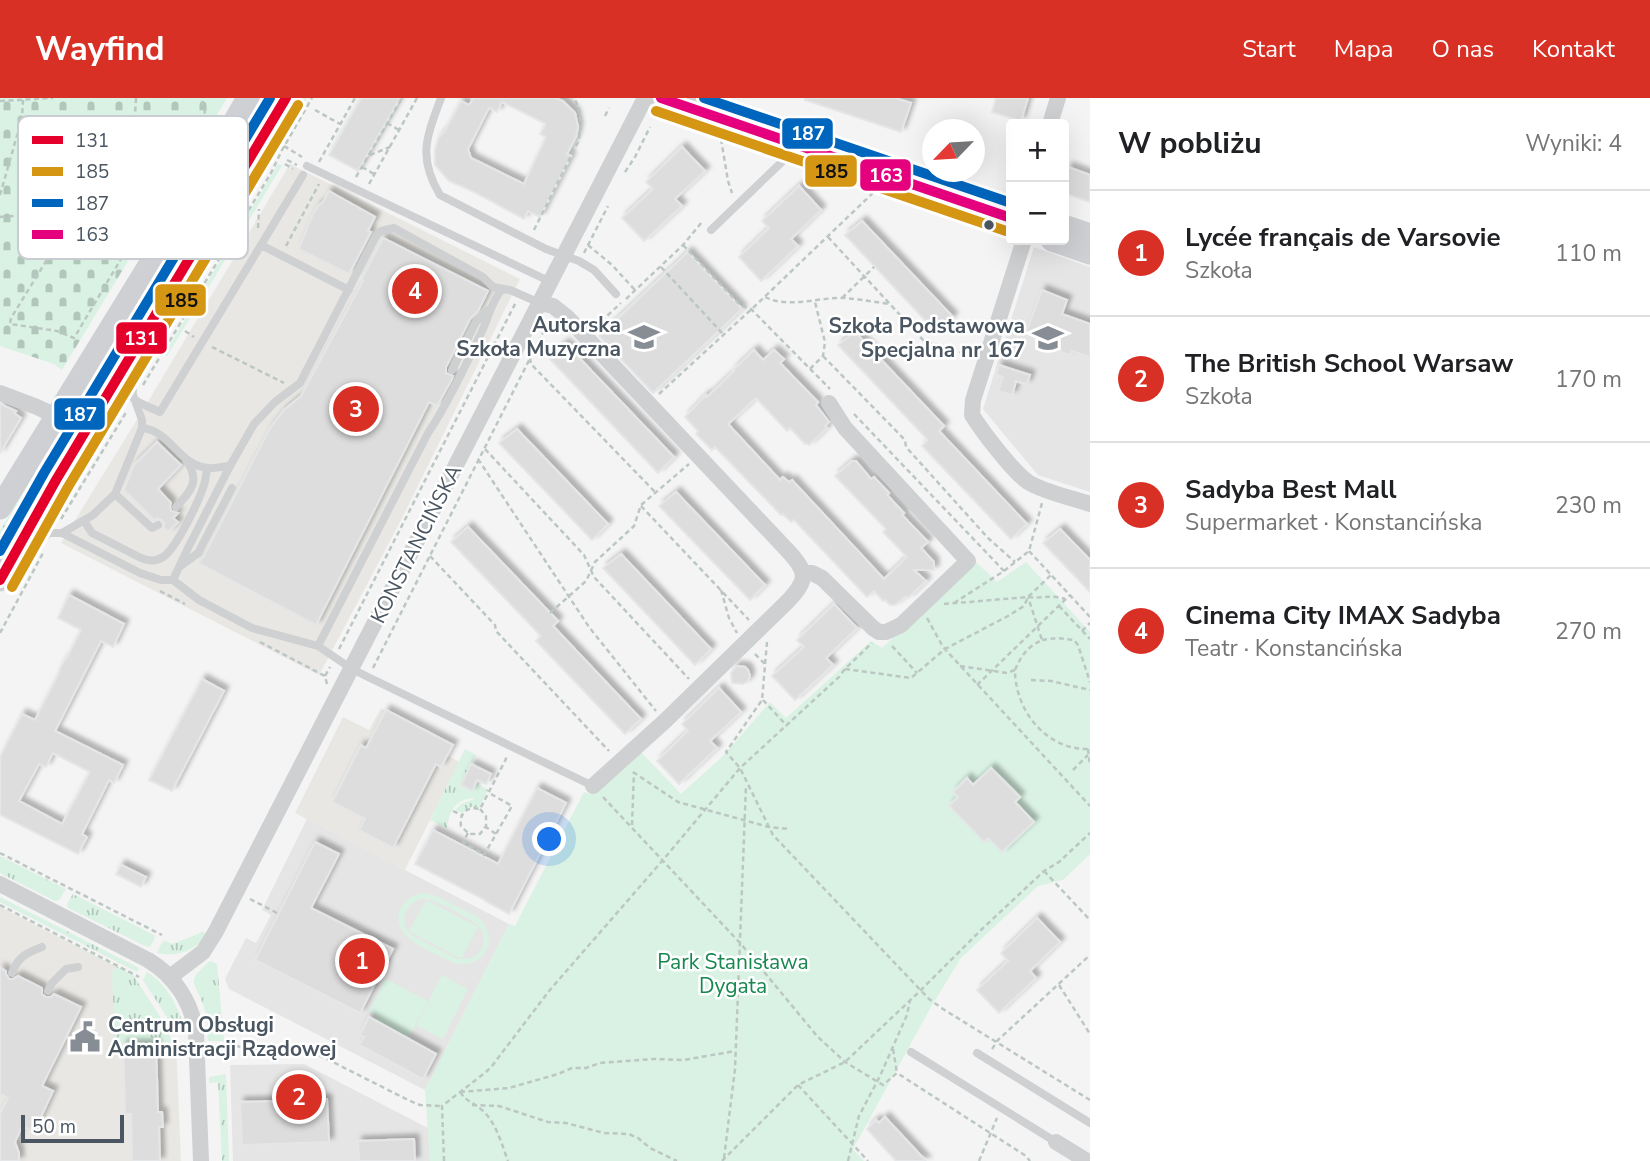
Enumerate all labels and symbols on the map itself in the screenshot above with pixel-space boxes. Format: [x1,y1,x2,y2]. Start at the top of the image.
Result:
legend [18,116,248,259]
line badge: 187 [781,117,834,150]
north arrow [922,119,985,182]
text: 187 [791,121,825,147]
text: 131 [75,128,109,154]
line badge: 185 [804,154,858,188]
line badge: 163 [859,158,912,192]
text: 185 [75,159,109,185]
text: 185 [814,159,848,185]
text: 163 [869,163,903,189]
text: 187 [75,191,109,217]
unlabelled marker [982,218,996,232]
text: 163 [75,222,109,248]
pin: 4 [392,265,438,317]
line badge: 185 [154,283,207,317]
text: 185 [164,288,198,314]
place label: Autorska Szkoła Muzyczna [456,311,621,363]
place label: Szkoła Podstawowa Specjalna nr 167 [829,312,1025,364]
school or university icon: Autorska Szkoła Muzyczna [627,320,661,354]
line badge: 131 [115,321,168,355]
school or university icon: Szkoła Podstawowa Specjalna nr 167 [1031,321,1065,355]
text: 131 [124,326,158,352]
pin: 3 [333,383,379,435]
line badge: 187 [53,397,106,431]
text: 187 [63,402,97,428]
street label: KONSTANCIŃSKA [364,460,468,628]
your location [532,822,566,856]
pin: 1 [339,935,385,987]
park label: Park Stanisława Dygata [657,948,809,1000]
place label: Centrum Obsługi Administracji Rządowej [108,1011,336,1063]
public building icon: Centrum Obsługi Administracji Rządowej [68,1020,102,1054]
pin: 2 [276,1071,322,1123]
scale bar [21,1112,124,1144]

